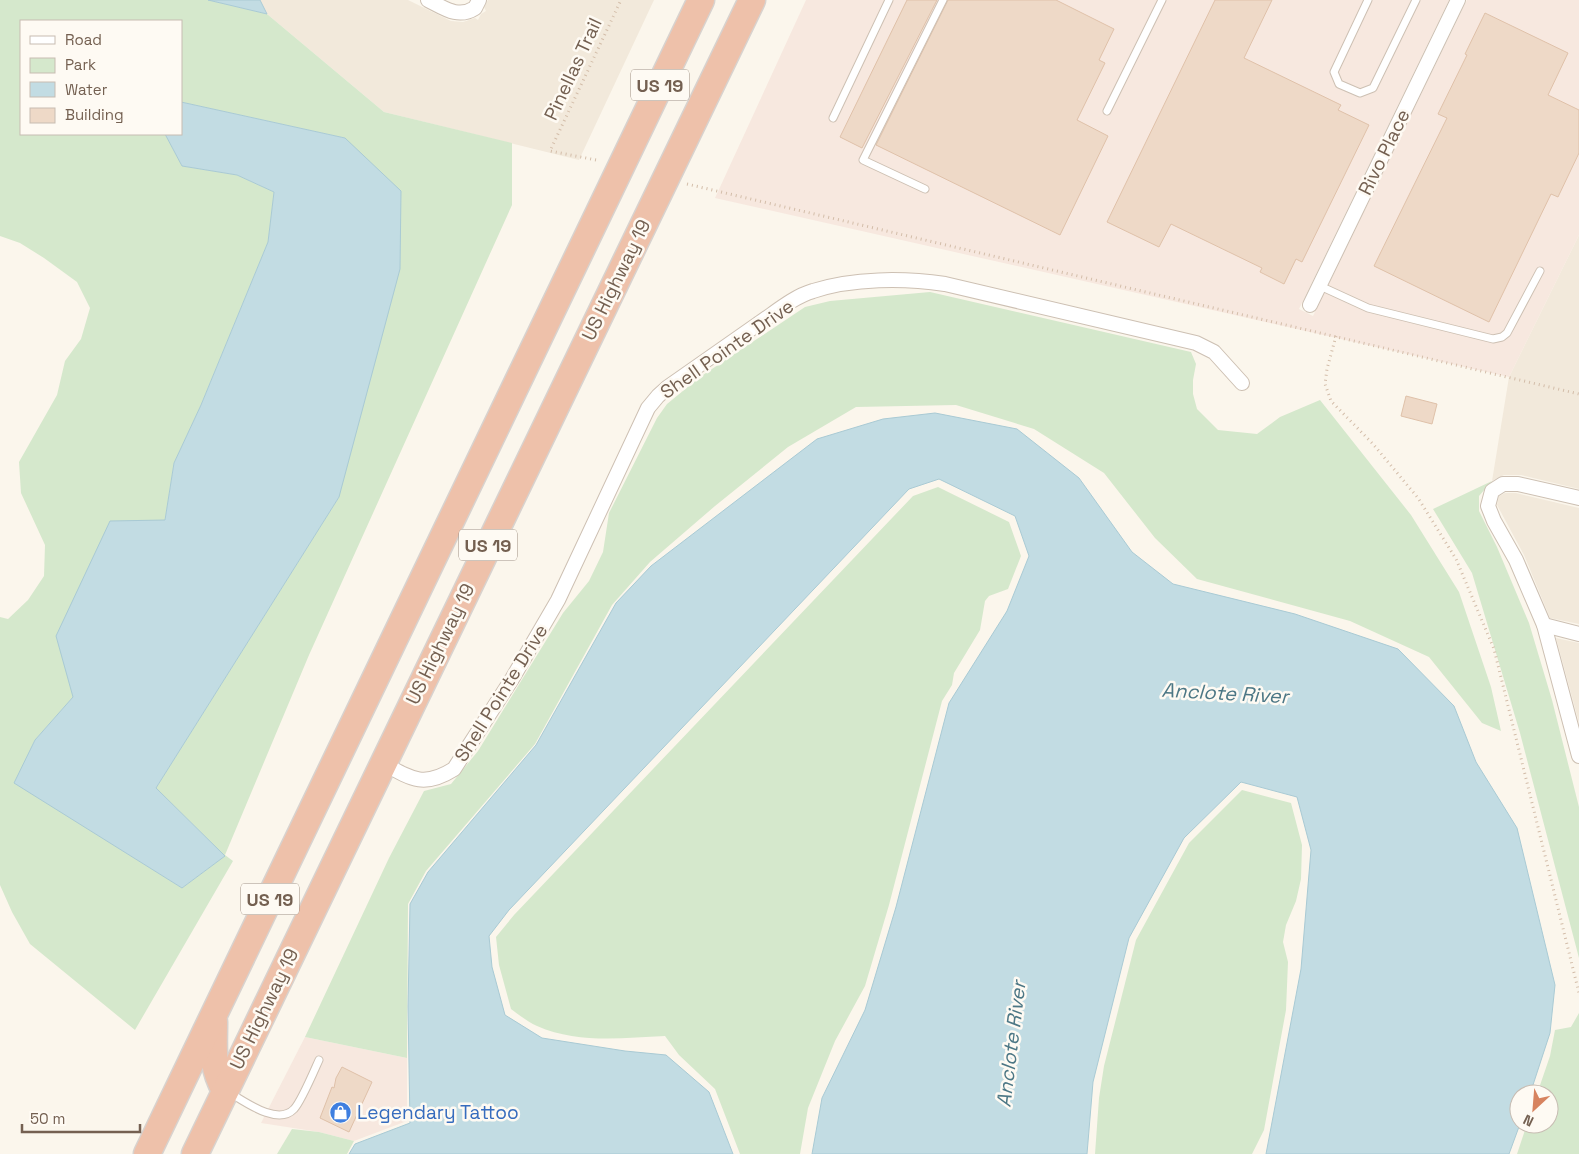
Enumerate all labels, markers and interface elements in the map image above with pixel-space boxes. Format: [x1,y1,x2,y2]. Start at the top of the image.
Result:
street label: Pinellas Trail [538,14,608,124]
legend [20,20,182,135]
text: Road [65,30,102,49]
text: Park [65,55,96,74]
road number: US 19 [631,70,689,100]
text: Water [65,80,108,99]
text: Building [65,105,124,124]
street label: Rivo Place [1352,105,1416,199]
street label: US Highway 19 [576,215,656,345]
street label: Shell Pointe Drive [655,294,799,404]
road number: US 19 [459,530,517,560]
street label: US Highway 19 [400,579,480,709]
street label: Shell Pointe Drive [449,620,553,766]
water label: Anclote River [1161,677,1291,709]
road number: US 19 [241,884,299,914]
street label: US Highway 19 [224,944,304,1074]
water label: Anclote River [990,977,1032,1109]
north arrow [1509,1084,1559,1134]
shop icon: Legendary Tattoo [329,1100,353,1124]
place label: Legendary Tattoo [357,1100,519,1125]
scale bar [22,1102,140,1134]
text: 50 m [30,1109,65,1128]
text: N [1520,1111,1536,1131]

